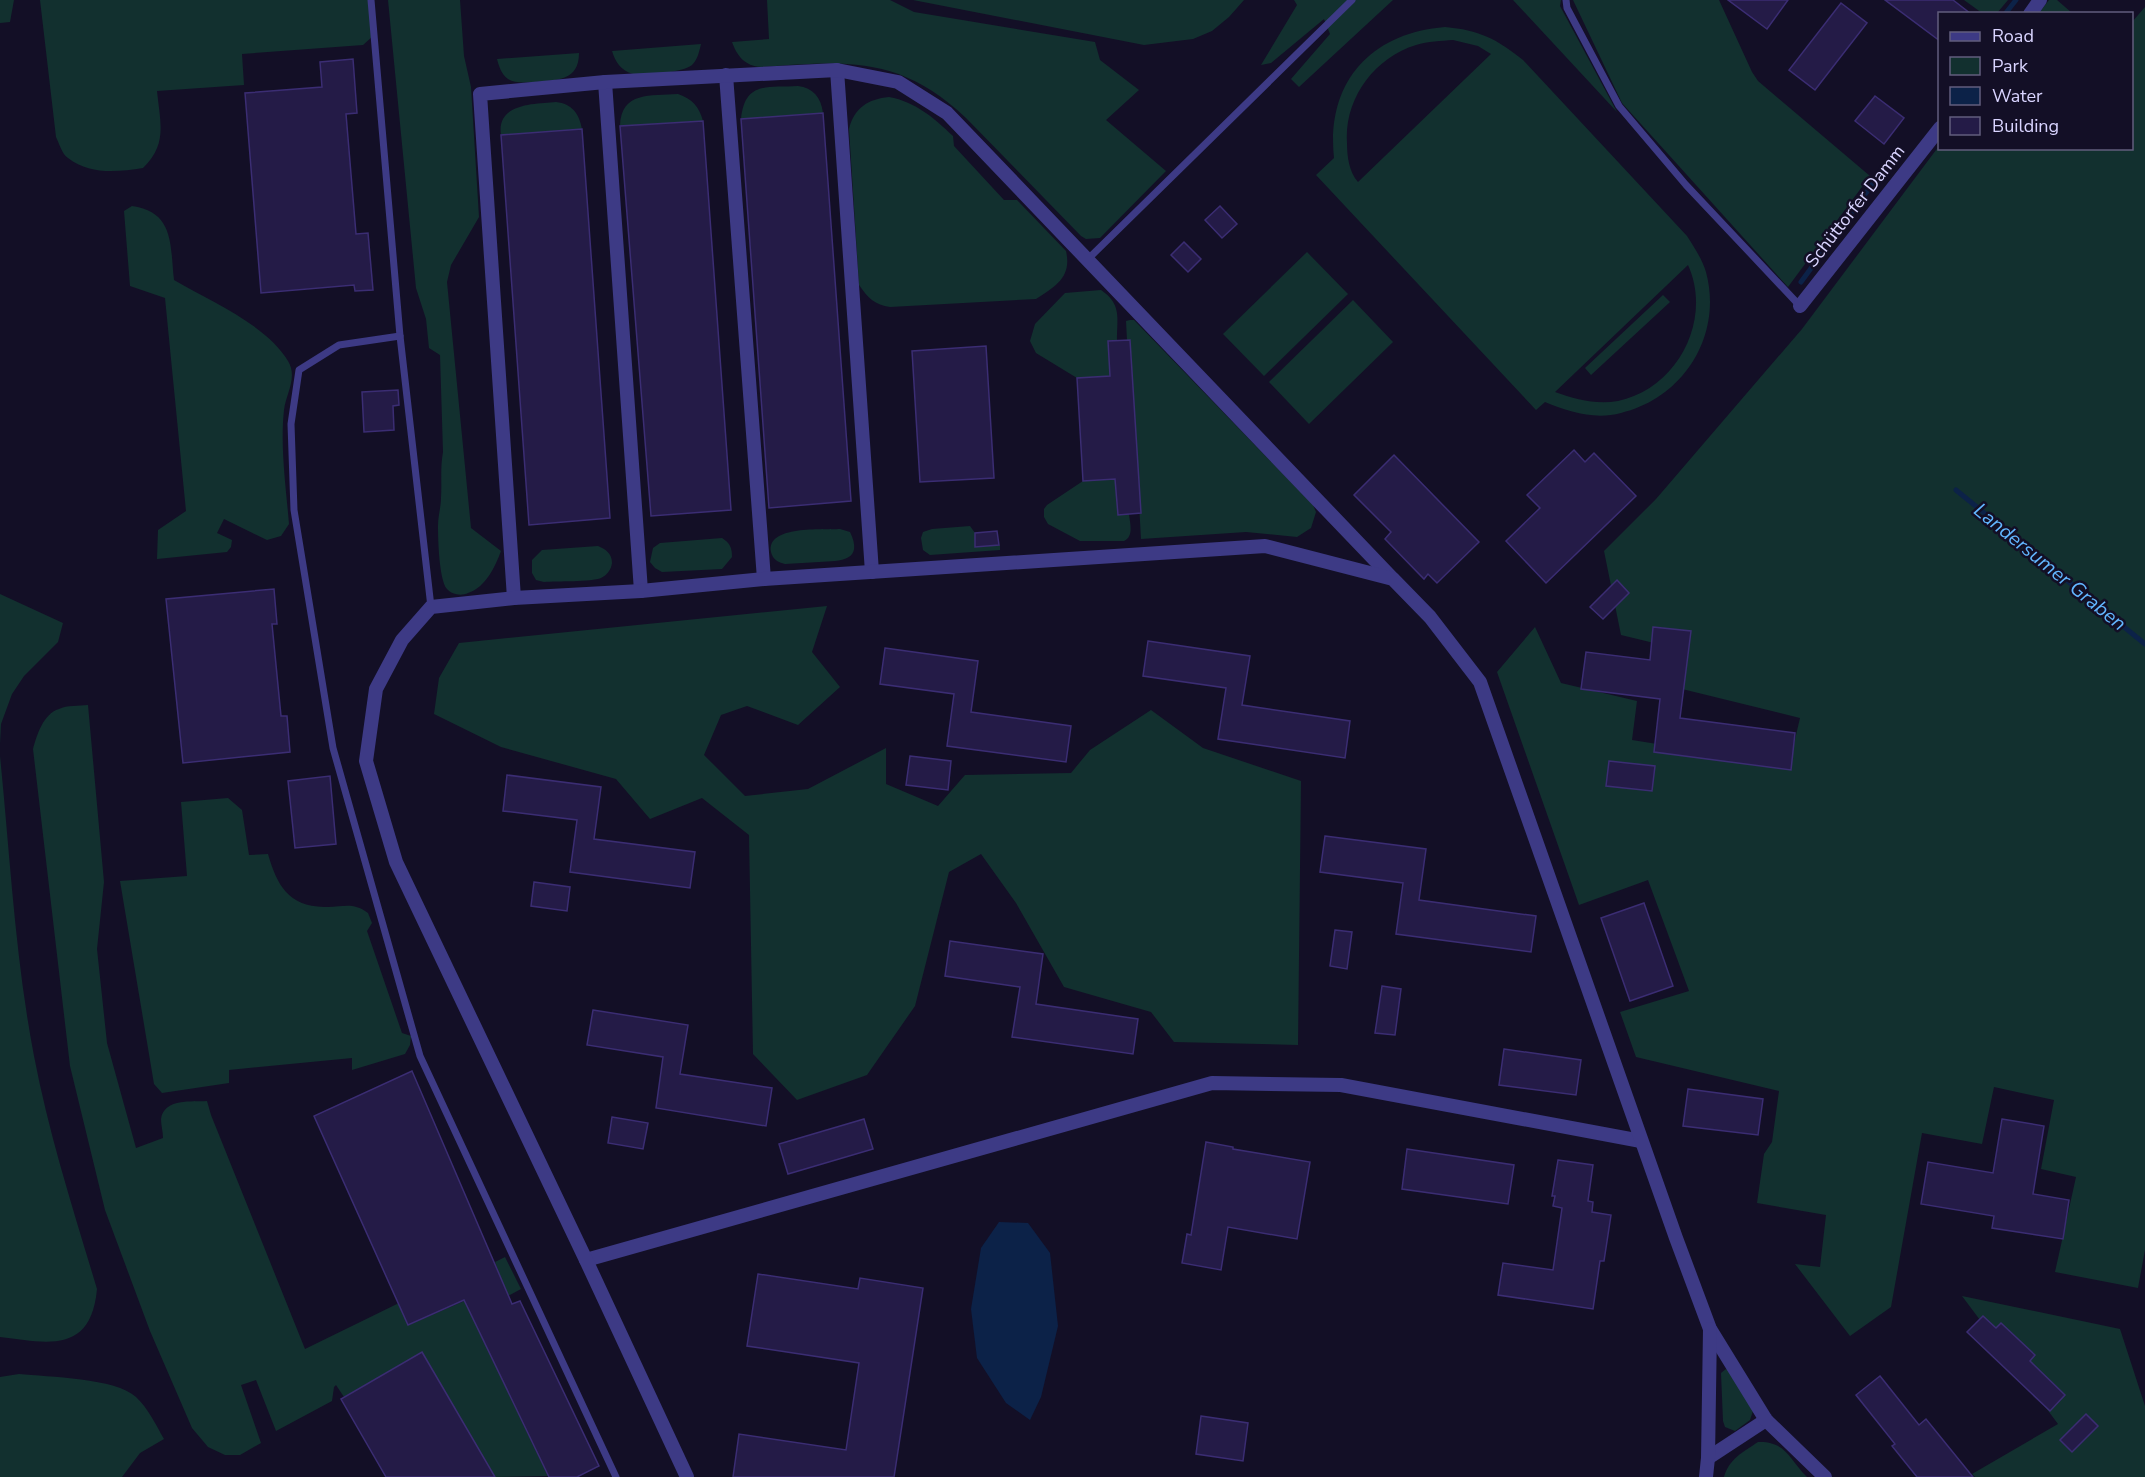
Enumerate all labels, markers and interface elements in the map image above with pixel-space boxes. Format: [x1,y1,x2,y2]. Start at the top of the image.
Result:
legend [1938,12,2133,150]
text: Road [1992,24,2034,48]
text: Park [1992,54,2029,78]
text: Water [1992,84,2043,108]
text: Building [1992,114,2059,138]
street label: Schüttorfer Damm [1800,140,1910,272]
water label: Landersumer Graben [1968,497,2132,637]

